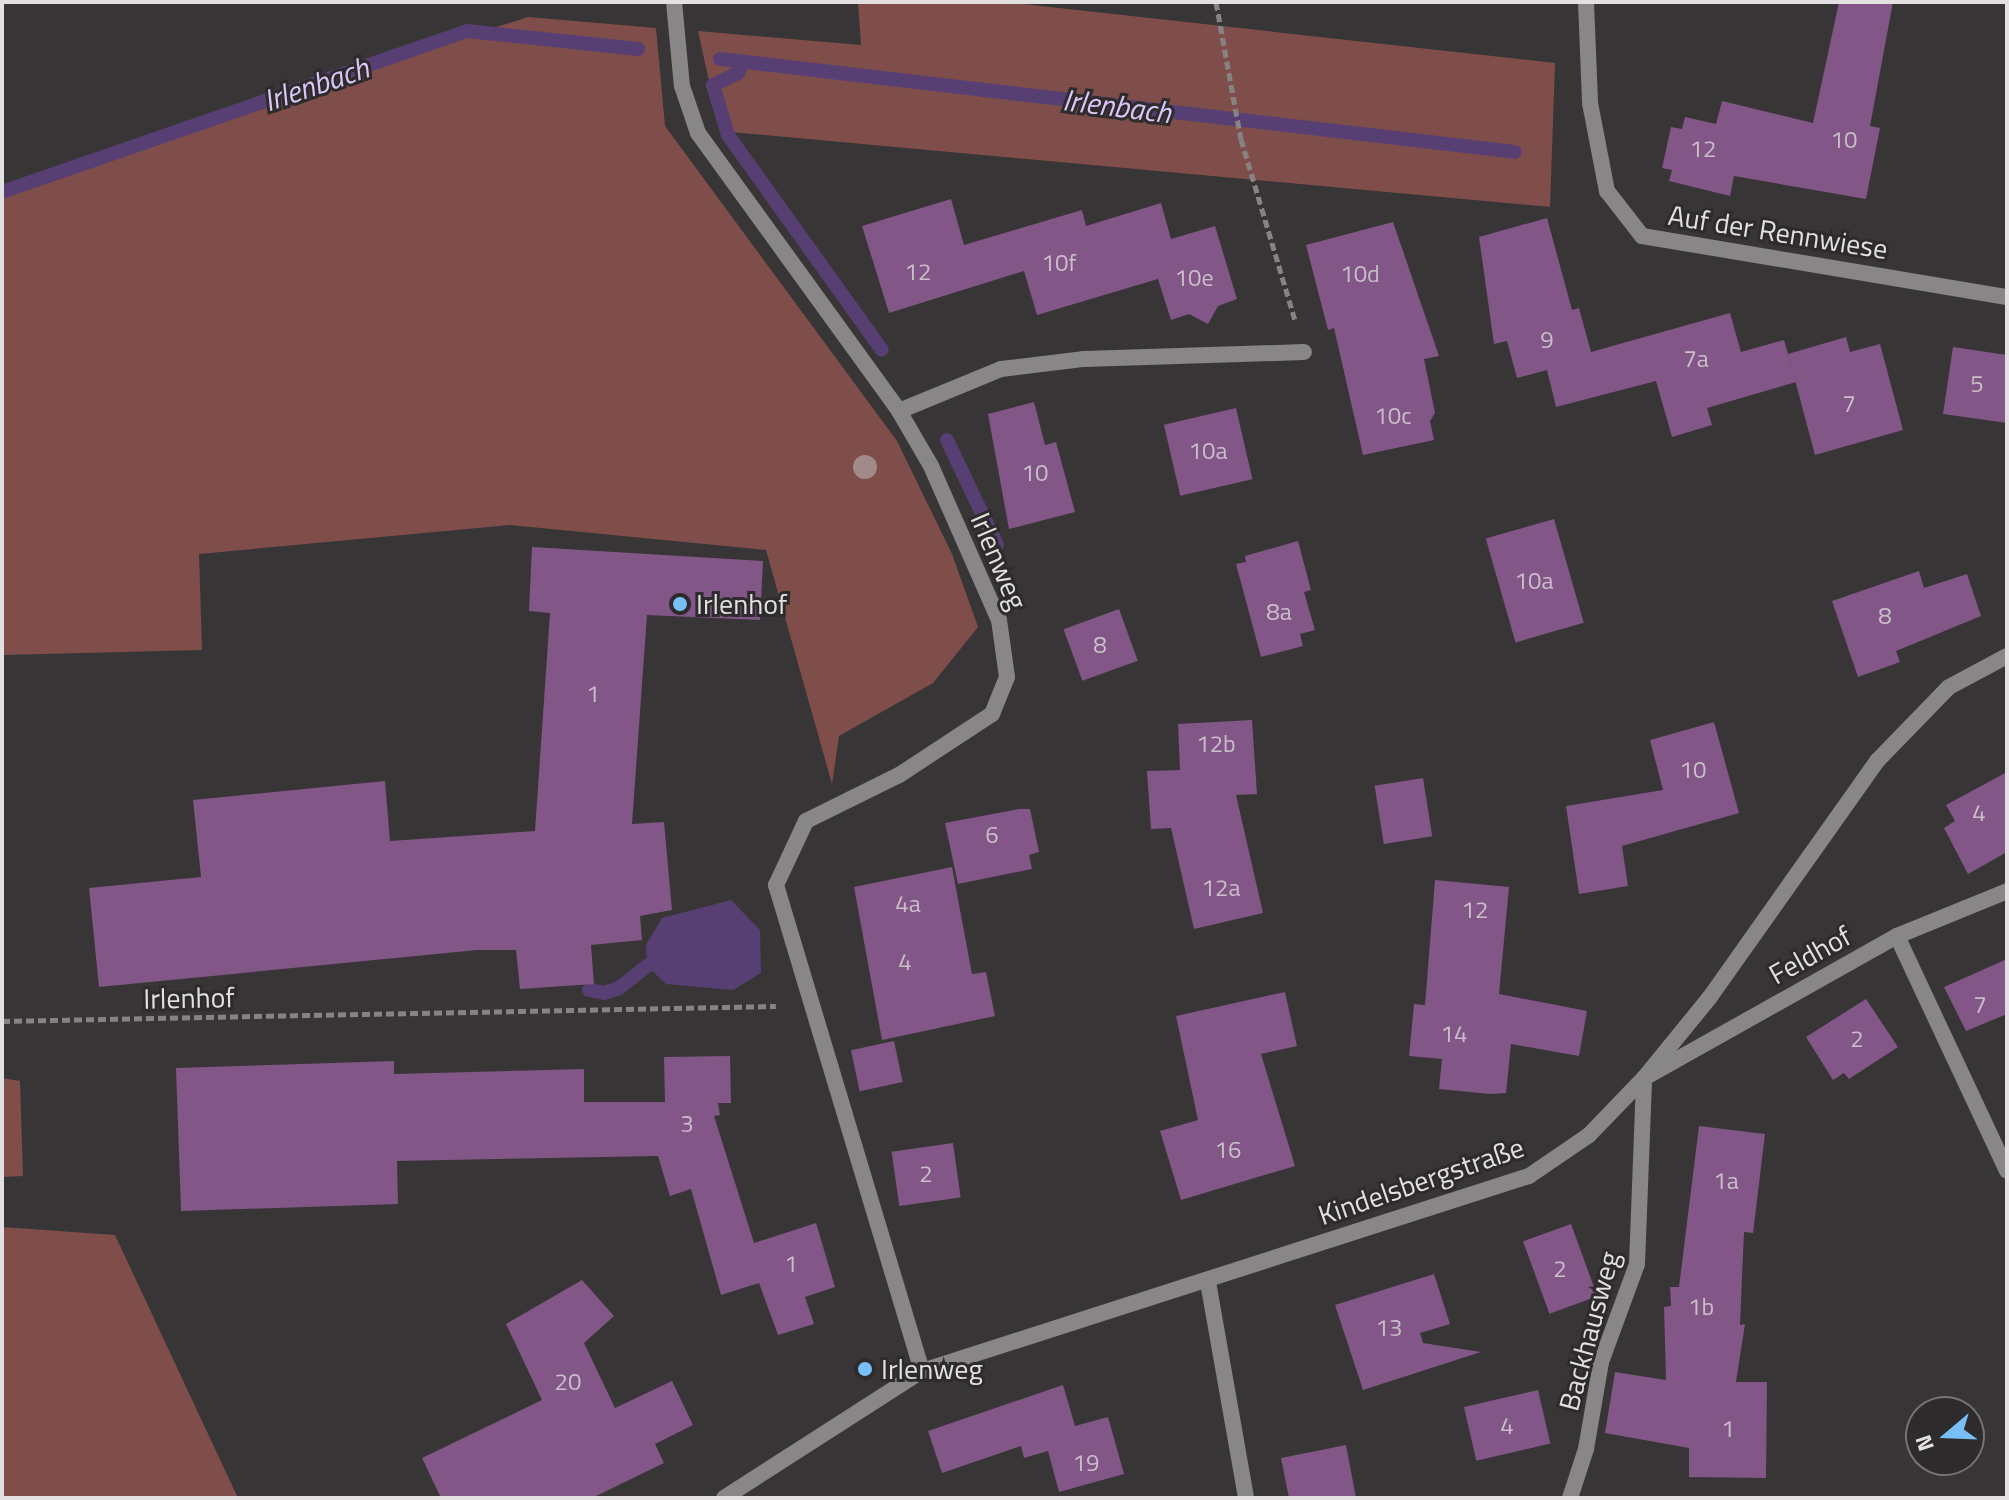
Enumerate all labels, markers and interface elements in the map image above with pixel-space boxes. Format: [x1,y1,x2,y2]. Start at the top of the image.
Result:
water label: Irlenbach [259,49,373,119]
water label: Irlenbach [1061,82,1173,130]
house number: 10 [1831,126,1857,154]
house number: 12 [1690,135,1716,163]
street label: Auf der Rennwiese [1666,198,1890,266]
house number: 10f [1042,249,1076,277]
house number: 12 [905,258,931,286]
house number: 10d [1340,260,1380,288]
house number: 10e [1175,264,1213,292]
house number: 9 [1540,326,1554,354]
house number: 7a [1683,345,1709,373]
house number: 5 [1970,370,1984,398]
house number: 7 [1842,390,1856,418]
house number: 10c [1374,402,1412,430]
house number: 10a [1189,437,1227,465]
house number: 10 [1022,459,1048,487]
street label: Irlenweg [964,508,1034,614]
house number: 10a [1515,567,1553,595]
place label: Irlenhof [696,587,787,621]
marker: Irlenhof [671,595,689,613]
house number: 8a [1266,598,1292,626]
house number: 8 [1878,602,1892,630]
house number: 8 [1093,631,1107,659]
house number: 1 [586,680,600,708]
house number: 12b [1196,730,1236,758]
house number: 10 [1680,756,1706,784]
house number: 4 [1972,799,1986,827]
house number: 6 [985,821,999,849]
house number: 12a [1202,874,1240,902]
house number: 4a [895,890,921,918]
house number: 12 [1462,896,1488,924]
street label: Feldhof [1763,919,1857,991]
house number: 4 [898,948,912,976]
street label: Irlenhof [143,980,235,1016]
house number: 7 [1973,991,1987,1019]
house number: 14 [1441,1020,1467,1048]
house number: 2 [1850,1025,1864,1053]
house number: 3 [680,1110,694,1138]
street label: Kindelsbergstraße [1314,1130,1528,1232]
house number: 16 [1215,1136,1241,1164]
house number: 2 [919,1160,933,1188]
house number: 1a [1713,1167,1739,1195]
street label: Backhausweg [1552,1248,1626,1414]
house number: 1 [784,1250,798,1278]
house number: 2 [1553,1255,1567,1283]
house number: 1b [1688,1293,1714,1321]
house number: 13 [1376,1314,1402,1342]
place label: Irlenweg [881,1352,983,1386]
marker: Irlenweg [856,1360,874,1378]
house number: 20 [555,1368,581,1396]
north arrow [1905,1396,1985,1476]
house number: 4 [1500,1412,1514,1440]
house number: 1 [1721,1415,1735,1443]
text: N [1906,1430,1943,1456]
house number: 19 [1073,1449,1099,1477]

